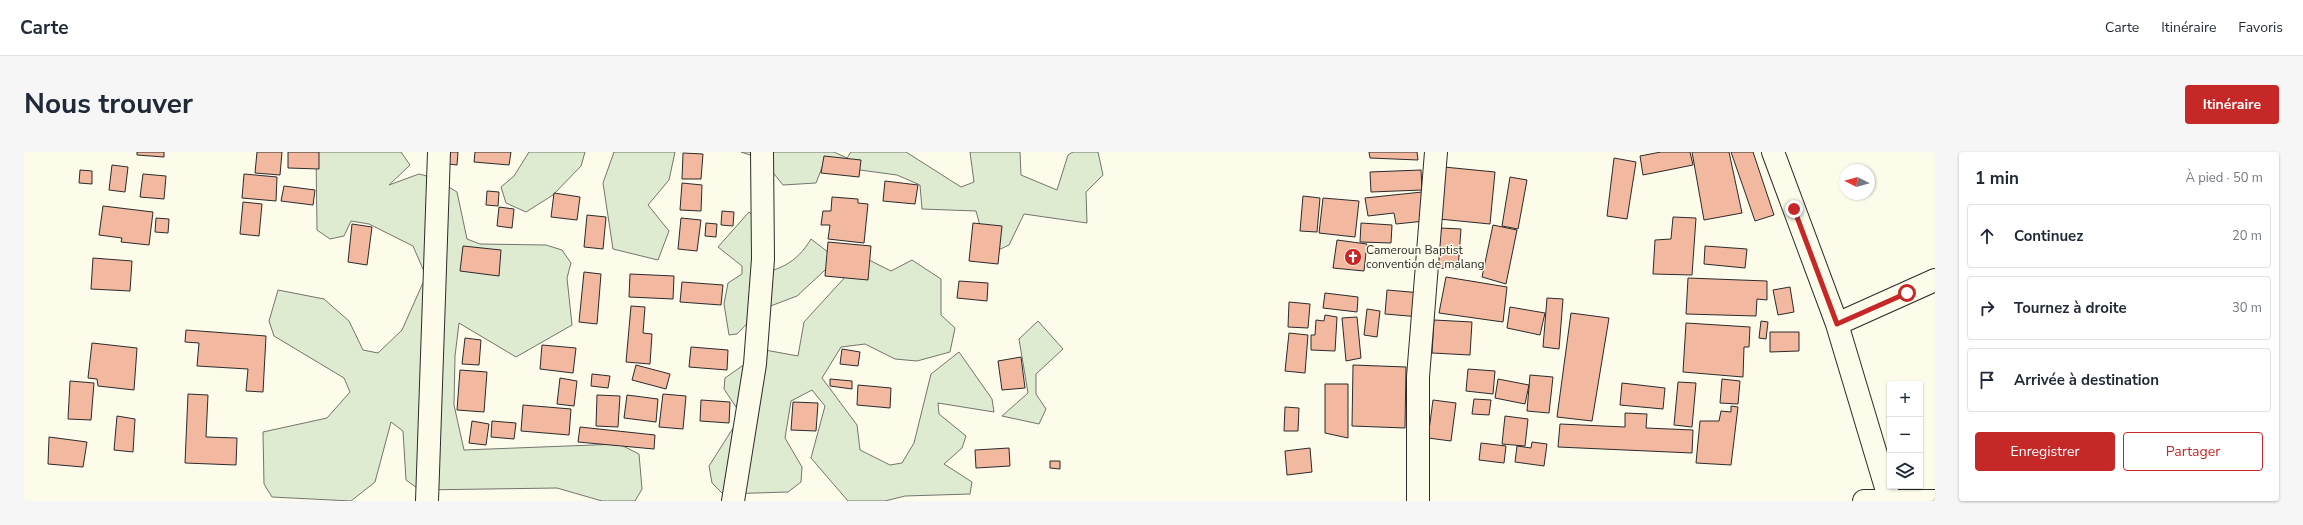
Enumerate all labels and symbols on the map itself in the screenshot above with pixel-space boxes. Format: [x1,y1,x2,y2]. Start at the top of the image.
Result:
north arrow [1839,164,1875,200]
route end [1785,200,1803,218]
place label: Cameroun Baptist convention de malang [1366,242,1485,272]
church icon: Cameroun Baptist convention de malang [1343,247,1363,267]
route start [1898,284,1916,302]

